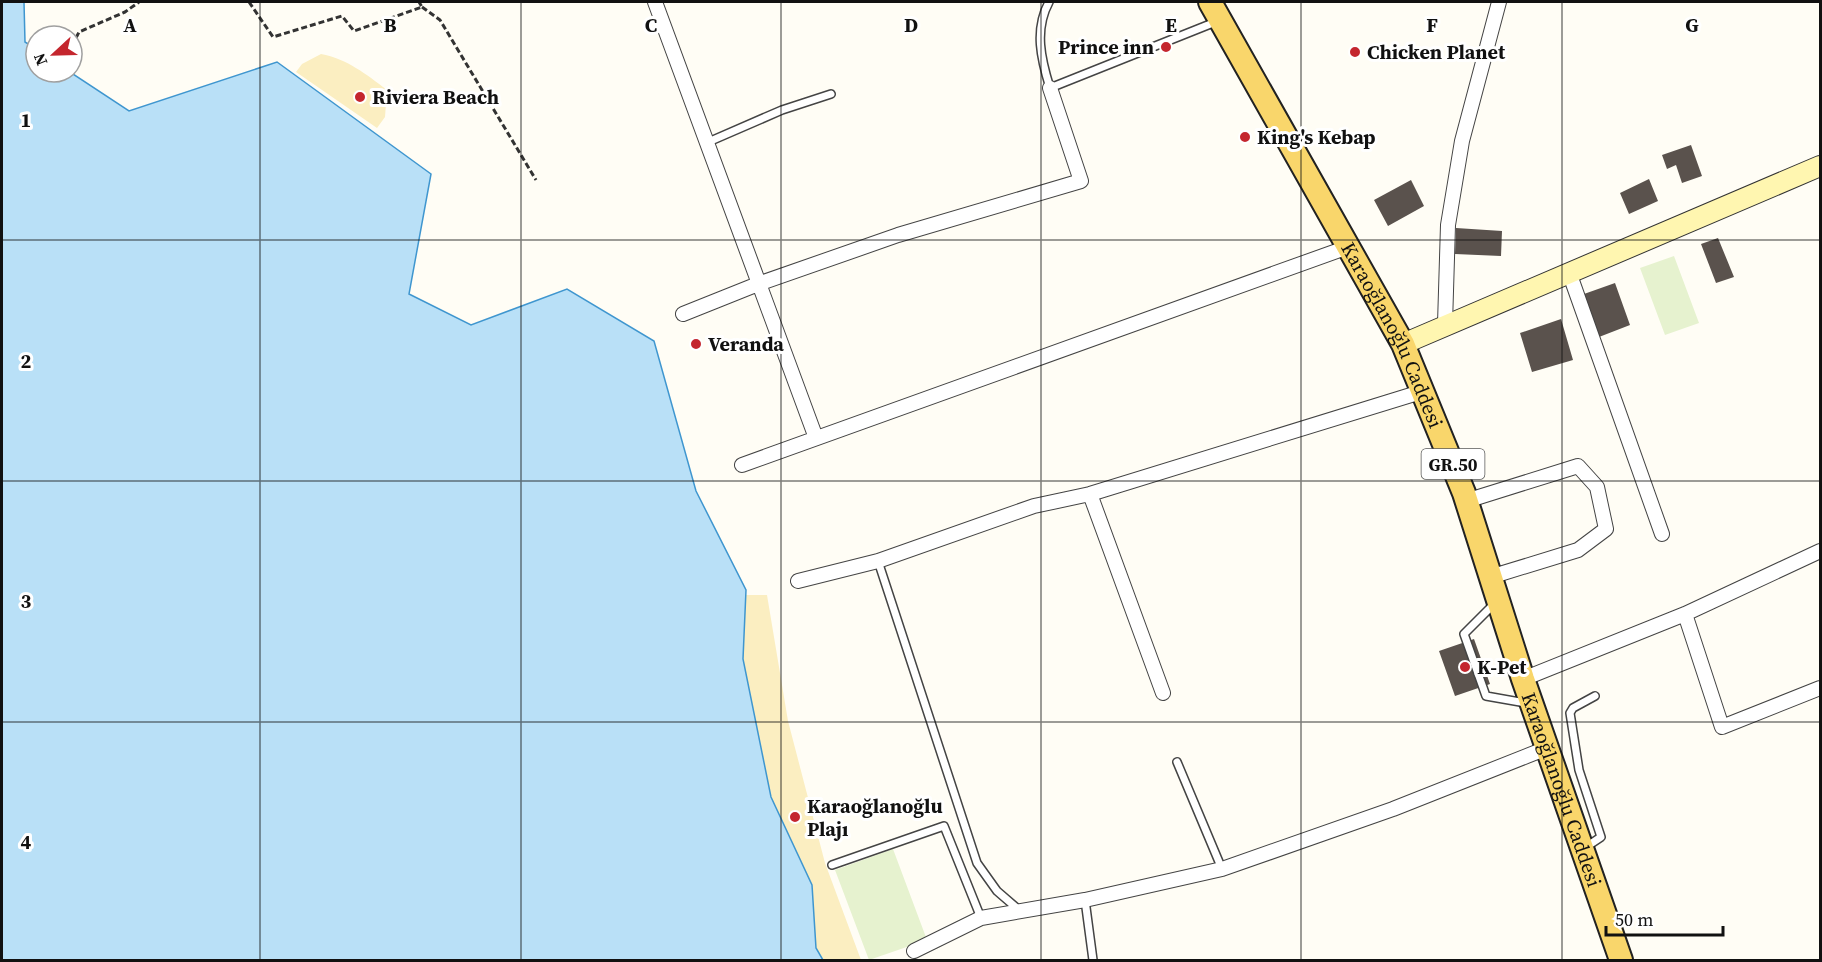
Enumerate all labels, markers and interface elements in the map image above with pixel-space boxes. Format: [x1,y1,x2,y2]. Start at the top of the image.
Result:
text: A [123,11,137,39]
text: B [383,11,397,39]
text: C [645,11,657,39]
text: D [904,11,918,39]
text: E [1165,11,1177,39]
text: F [1426,11,1438,39]
text: G [1685,11,1699,39]
north arrow [24,24,84,84]
place label: Prince inn [1058,33,1154,61]
place label: Chicken Planet [1367,38,1506,66]
marker: Prince inn [1159,40,1173,54]
marker: Chicken Planet [1348,45,1362,59]
text: N [28,50,52,69]
place label: Riviera Beach [372,83,499,111]
marker: Riviera Beach [353,90,367,104]
text: 1 [21,106,31,134]
place label: King's Kebap [1257,123,1376,151]
marker: King's Kebap [1238,130,1252,144]
street label: Karaoğlanoğlu Caddesi [1334,237,1450,432]
place label: Veranda [708,330,784,358]
marker: Veranda [689,337,703,351]
text: 2 [21,347,32,375]
road number: GR.50 [1422,449,1484,479]
text: 3 [21,587,32,615]
place label: K-Pet [1477,653,1527,681]
marker: K-Pet [1458,660,1472,674]
street label: Karaoğlanoğlu Caddesi [1515,689,1608,891]
place label: Karaoğlanoğlu Plajı [807,792,943,843]
marker: Karaoğlanoğlu Plajı [788,810,802,824]
text: 4 [21,828,32,856]
scale bar [1606,899,1723,937]
text: 50 m [1615,907,1653,932]

